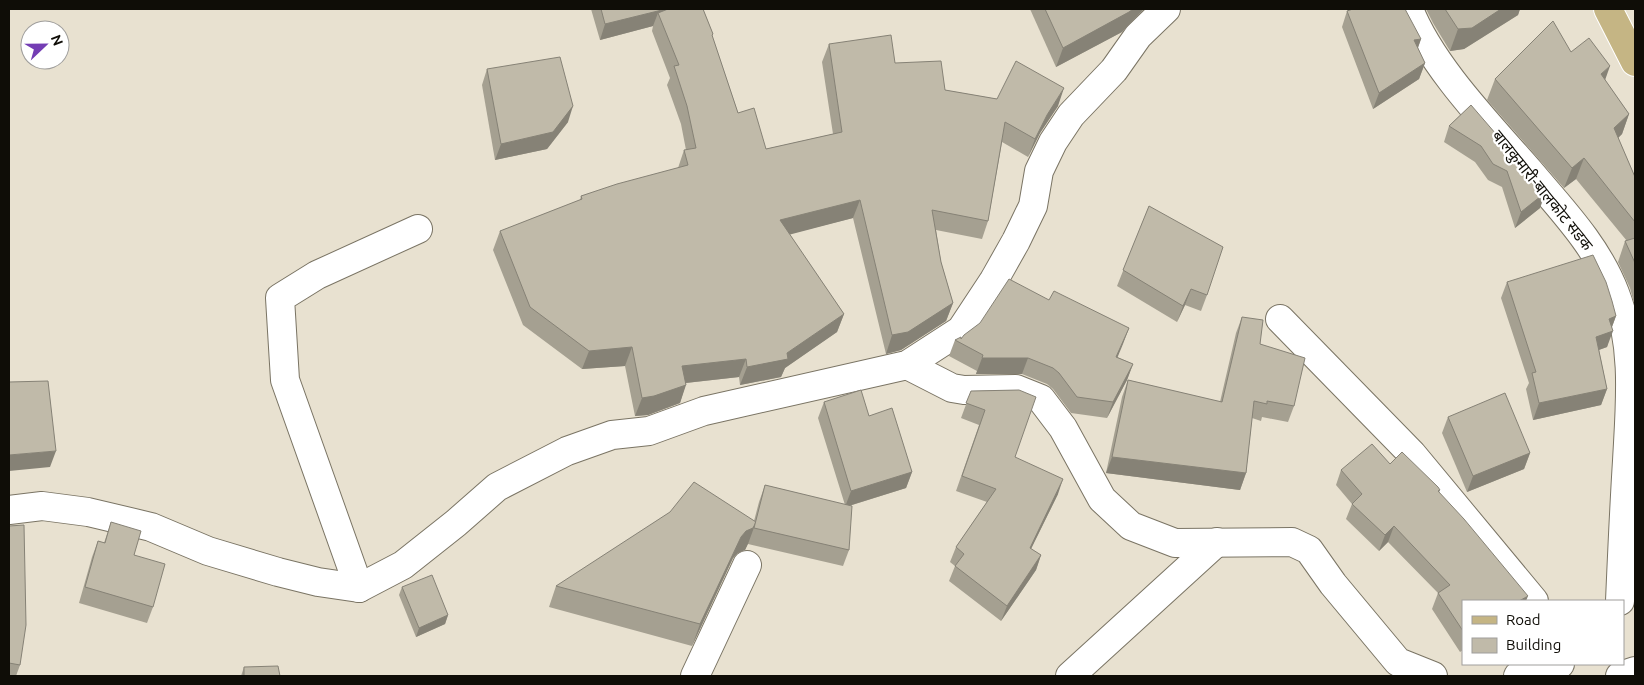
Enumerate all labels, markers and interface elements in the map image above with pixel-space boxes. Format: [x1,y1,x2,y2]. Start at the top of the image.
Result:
north arrow [20,20,70,70]
text: N [48,32,66,48]
street label: बालकुमारी-बालकोट सडक [1487,126,1597,256]
legend [1462,600,1624,665]
text: Road [1506,611,1541,628]
text: Building [1506,636,1561,653]

